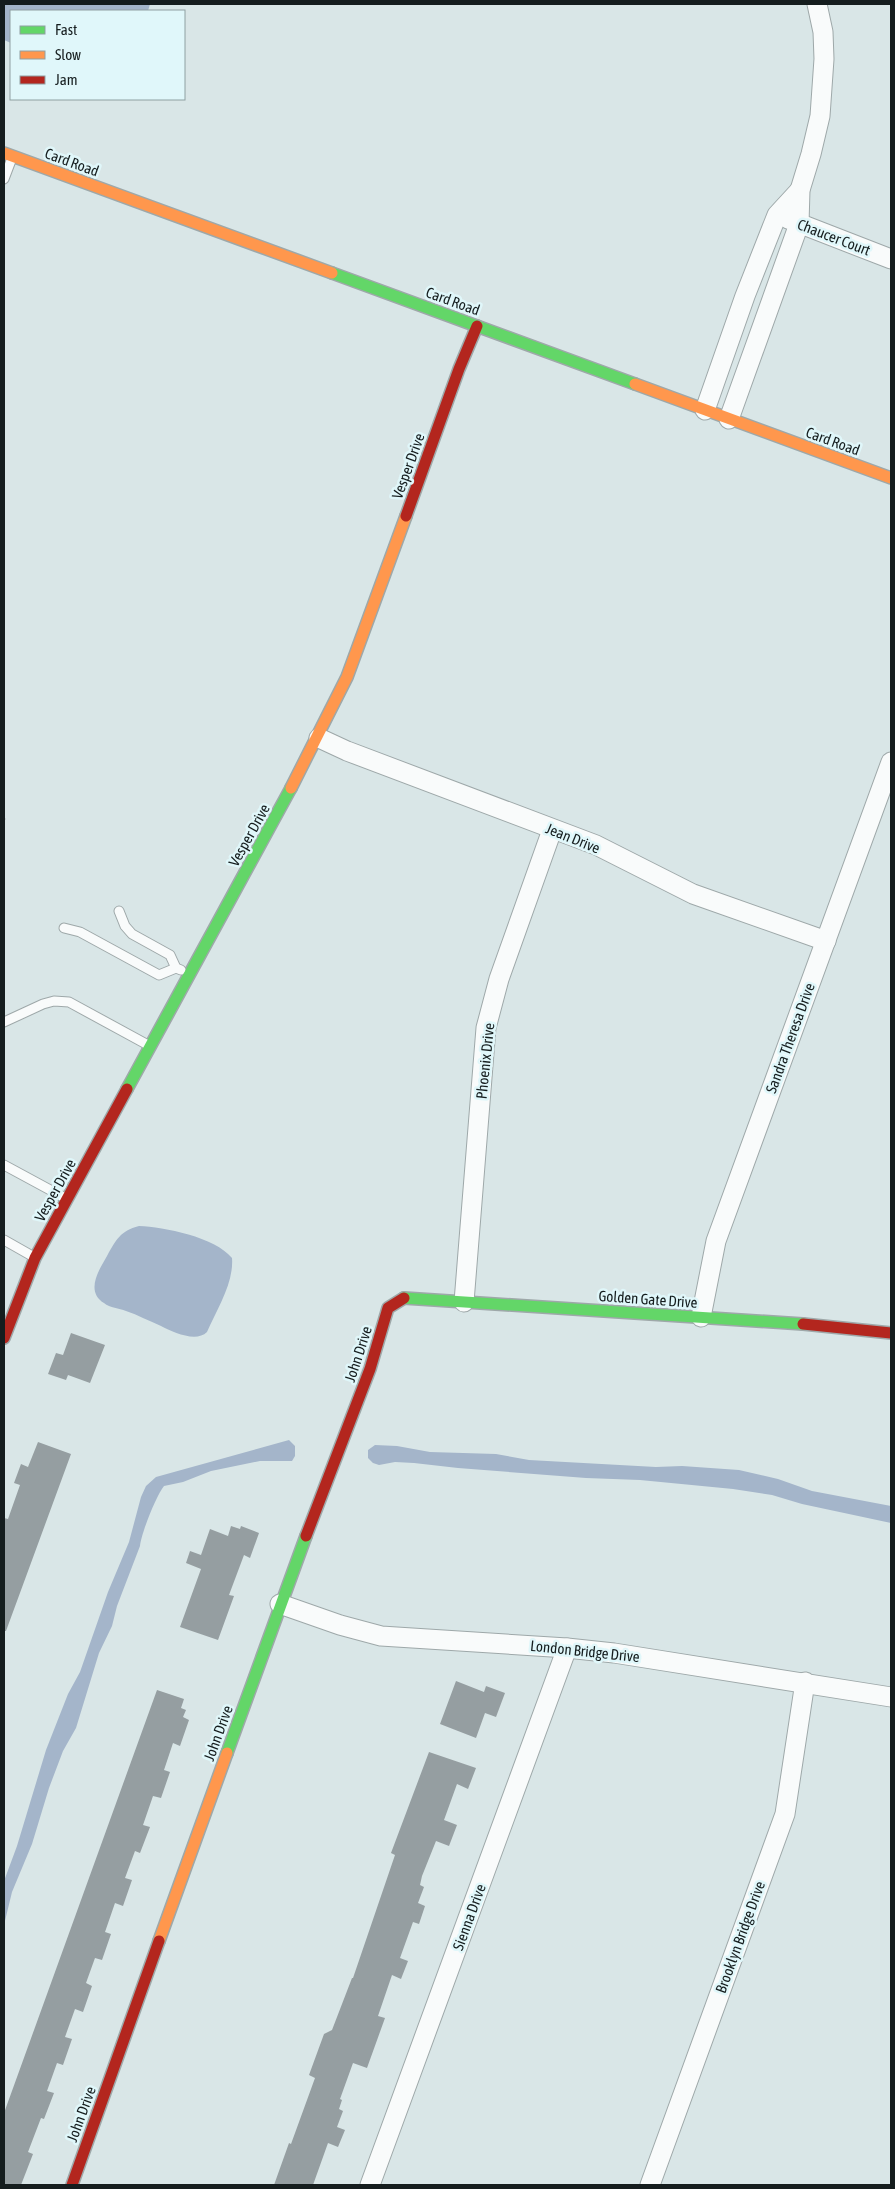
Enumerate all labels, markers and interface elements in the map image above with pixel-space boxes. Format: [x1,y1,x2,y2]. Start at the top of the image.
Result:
legend [10,10,185,100]
text: Fast [55,21,77,38]
text: Slow [55,46,81,63]
text: Jam [55,71,78,88]
street label: Card Road [43,144,101,180]
street label: Chaucer Court [795,215,873,259]
street label: Card Road [424,283,482,319]
street label: Card Road [804,423,862,459]
street label: Vesper Drive [388,431,428,501]
street label: Vesper Drive [225,801,273,869]
street label: Jean Drive [543,819,603,857]
street label: Sandra Theresa Drive [762,980,818,1095]
street label: Phoenix Drive [473,1022,497,1100]
street label: Vesper Drive [31,1156,79,1224]
street label: Golden Gate Drive [598,1287,698,1311]
street label: John Drive [341,1324,375,1384]
street label: London Bridge Drive [529,1637,641,1665]
street label: John Drive [200,1703,236,1763]
street label: Brooklyn Bridge Drive [712,1879,768,1995]
street label: Sienna Drive [449,1881,489,1952]
street label: John Drive [63,2084,99,2144]

